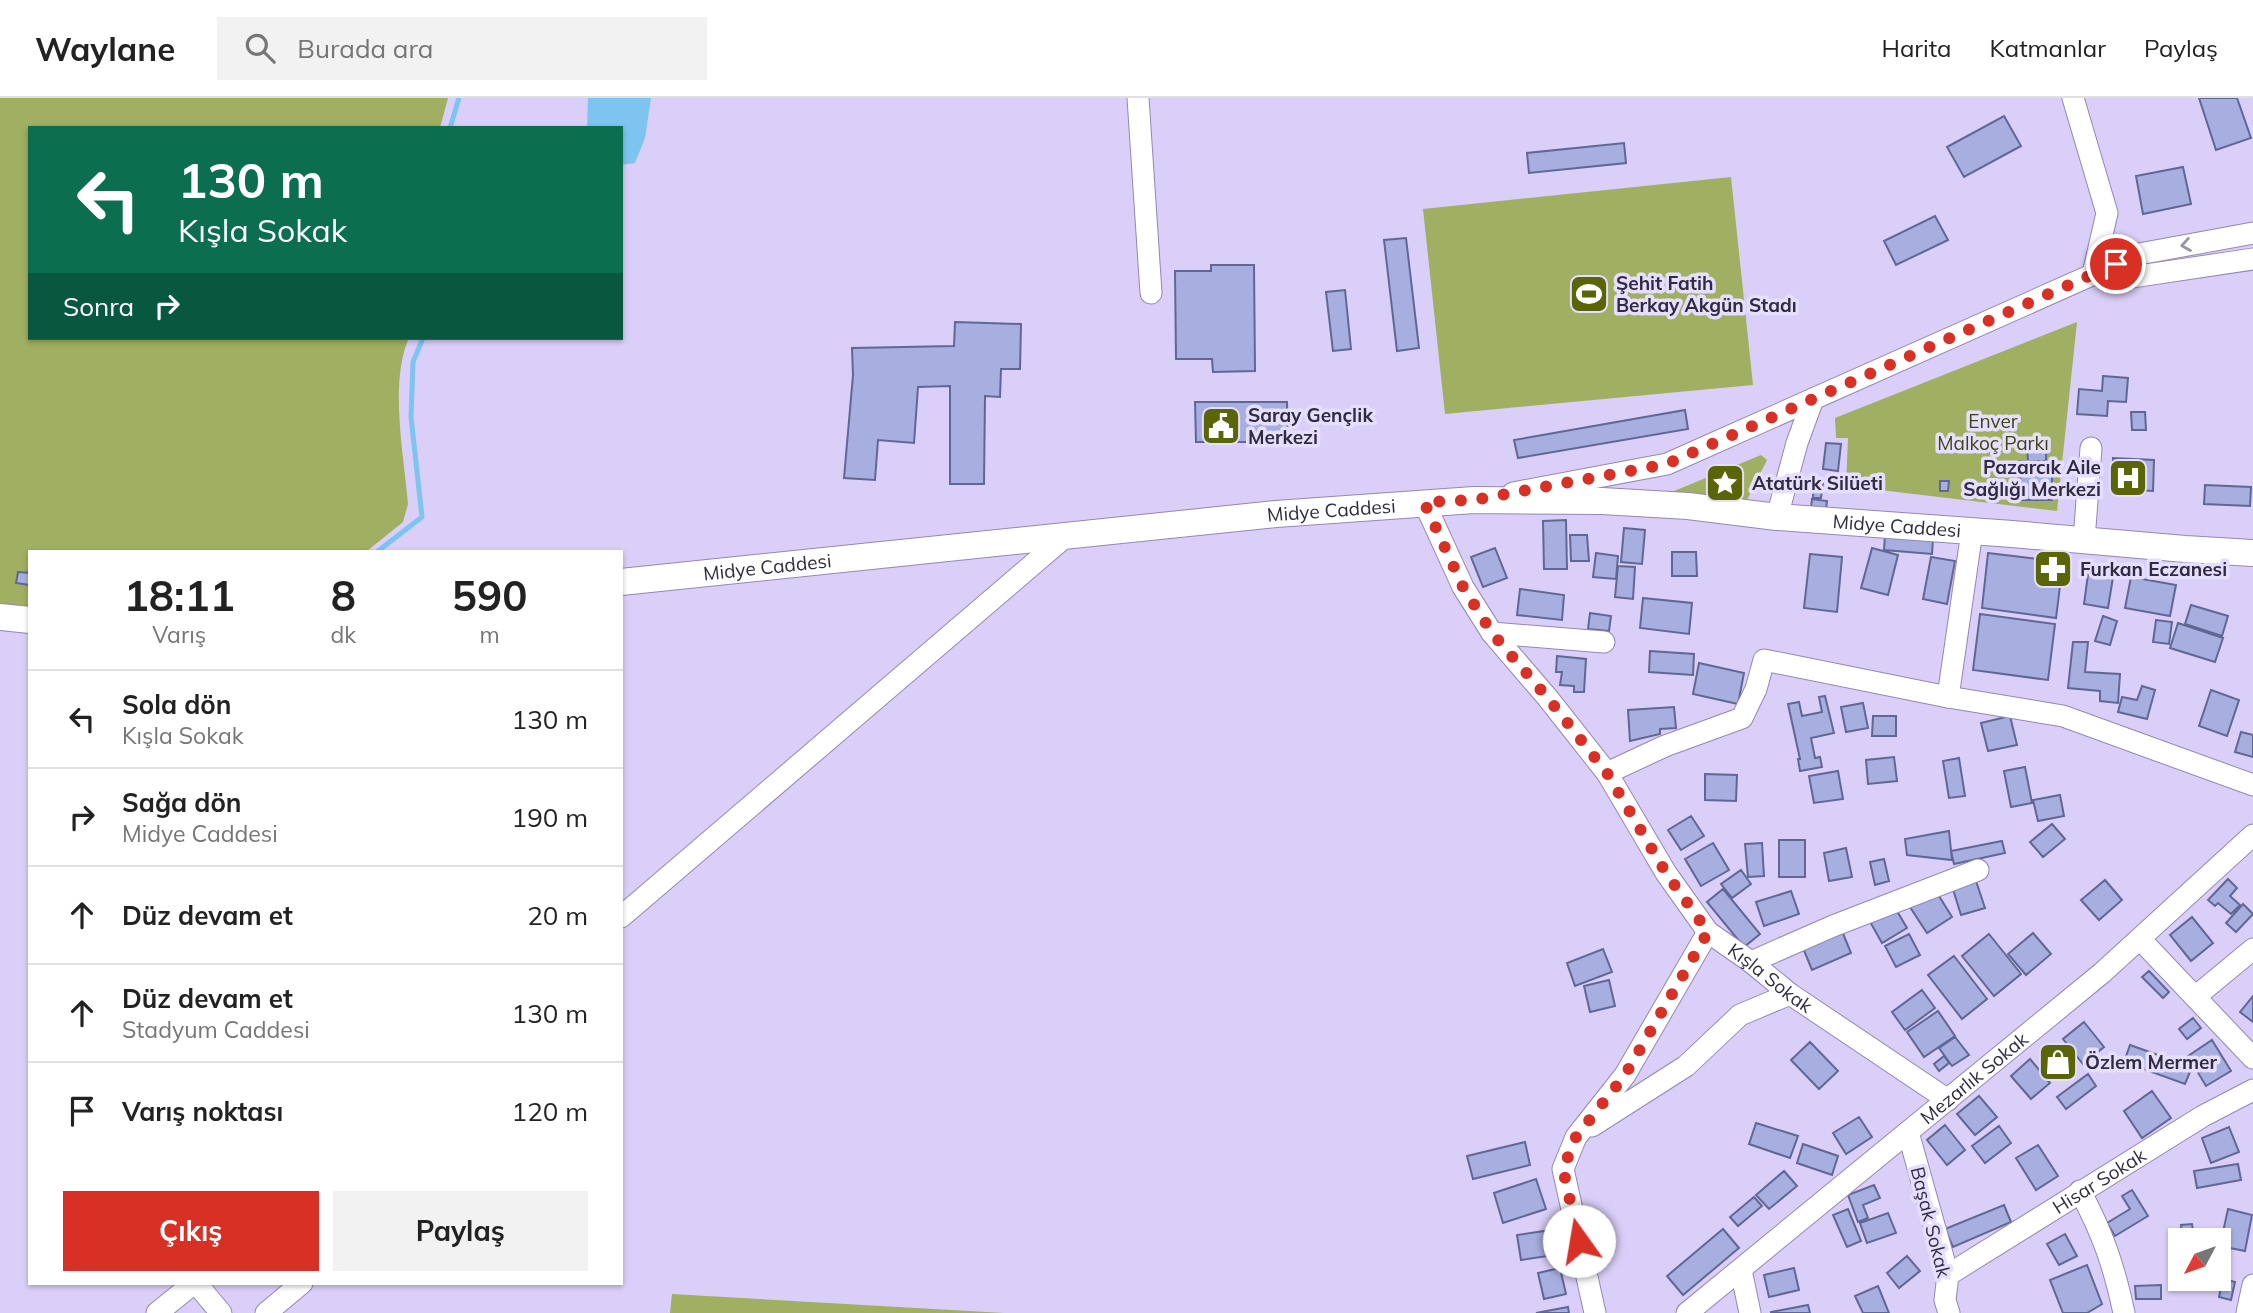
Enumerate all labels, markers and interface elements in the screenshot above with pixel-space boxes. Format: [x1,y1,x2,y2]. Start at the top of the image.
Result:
search box [217,17,707,80]
text: Waylane [35,28,175,69]
icon: search [241,29,279,67]
text: Burada ara [297,32,433,65]
text: Harita [1882,33,1952,63]
text: Katmanlar [1990,33,2106,63]
text: Paylaş [2144,33,2218,63]
text: 130 m [178,149,324,210]
icon: left [63,154,154,245]
text: Kışla Sokak [178,210,347,250]
pin [2086,234,2146,294]
one-way arrow [2180,237,2192,252]
icon: arrive [2097,245,2135,283]
place label: Şehit Fatih Berkay Akgün Stadı [1616,271,1797,317]
sports icon: Şehit Fatih Berkay Akgün Stadı [1568,273,1610,315]
icon: right [148,287,186,325]
text: Sonra [63,290,134,323]
place label: Saray Gençlik Merkezi [1248,403,1374,449]
public building icon: Saray Gençlik Merkezi [1200,405,1242,447]
park label: Enver Malkoç Parkı [1937,409,2049,455]
place label: Pazarcık Aile Sağlığı Merkezi [1963,455,2101,501]
hospital icon: Pazarcık Aile Sağlığı Merkezi [2107,457,2149,499]
place icon: Atatürk Silüeti [1704,462,1746,504]
place label: Atatürk Silüeti [1752,471,1883,495]
street label: Midye Caddesi [1266,494,1396,527]
street label: Midye Caddesi [1832,509,1962,542]
street label: Midye Caddesi [702,548,832,585]
pharmacy icon: Furkan Eczanesi [2032,548,2074,590]
place label: Furkan Eczanesi [2080,557,2227,581]
text: 18:11 [124,569,235,622]
text: 8 [331,569,356,622]
text: 590 [452,569,527,622]
text: Varış [152,620,206,649]
text: dk [330,620,356,649]
text: m [479,620,500,649]
text: Sola dön [122,688,231,721]
icon: left [63,700,101,738]
text: 130 m [512,703,588,736]
text: Kışla Sokak [122,721,244,750]
text: Sağa dön [122,786,242,819]
icon: right [63,798,101,836]
text: 190 m [512,801,588,834]
text: Midye Caddesi [122,819,278,848]
icon: ahead [63,896,101,934]
text: Düz devam et [122,899,293,932]
text: 20 m [527,899,588,932]
street label: Kışla Sokak [1723,938,1817,1018]
text: Düz devam et [122,982,293,1015]
icon: ahead [63,994,101,1032]
text: 130 m [512,997,588,1030]
text: Stadyum Caddesi [122,1015,310,1044]
street label: Mezarlık Sokak [1915,1027,2033,1129]
shop icon: Özlem Mermer [2037,1041,2079,1083]
place label: Özlem Mermer [2085,1050,2218,1074]
icon: arrive [63,1092,101,1130]
text: Varış noktası [122,1095,283,1128]
text: 120 m [512,1095,588,1128]
street label: Hisar Sokak [2048,1143,2150,1219]
street label: Başak Sokak [1906,1164,1956,1280]
button: Çıkış [63,1191,319,1271]
button: Paylaş [333,1191,588,1271]
position arrow [1542,1204,1616,1278]
north arrow [2168,1228,2231,1292]
map controls [2168,1228,2231,1291]

